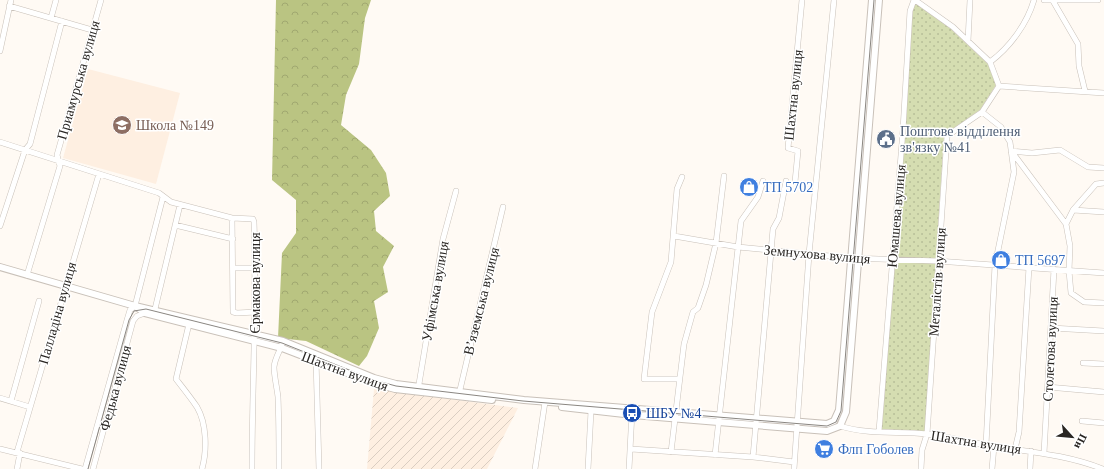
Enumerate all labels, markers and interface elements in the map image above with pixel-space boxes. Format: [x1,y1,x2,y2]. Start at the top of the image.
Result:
street label: Приамурська вулиця [54,18,103,142]
street label: Шахтна вулиця [781,48,806,141]
school or university icon: Школа №149 [111,114,133,136]
place label: Школа №149 [136,118,214,133]
place label: Поштове відділення зв'язку №41 [900,124,1021,155]
public building icon: Поштове відділення зв'язку №41 [875,128,897,150]
street label: Юмашева вулиця [885,163,909,268]
shop icon: ТП 5702 [738,176,760,198]
place label: ТП 5702 [763,180,813,195]
street label: Металістів вулиця [926,226,949,337]
street label: Єрмакова вулиця [248,232,263,334]
street label: Уфімська вулиця [419,239,452,342]
street label: Земнухова вулиця [763,242,872,267]
street label: В’яземська вулиця [461,245,502,357]
shop icon: ТП 5697 [990,249,1012,271]
place label: ТП 5697 [1015,253,1065,268]
street label: Палладіна вулиця [36,260,79,366]
street label: Столетова вулиця [1040,296,1061,402]
street label: Федька вулиця [97,343,134,432]
street label: Шахтна вулиця [299,349,391,394]
bus stop icon: ШБУ №4 [621,402,643,424]
place label: ШБУ №4 [646,406,701,421]
north arrow [1052,417,1092,457]
street label: Шахтна вулиця [930,428,1023,457]
text: Пн [1072,432,1090,451]
supermarket icon: Флп Гоболев [813,438,835,460]
place label: Флп Гоболев [838,442,914,457]

